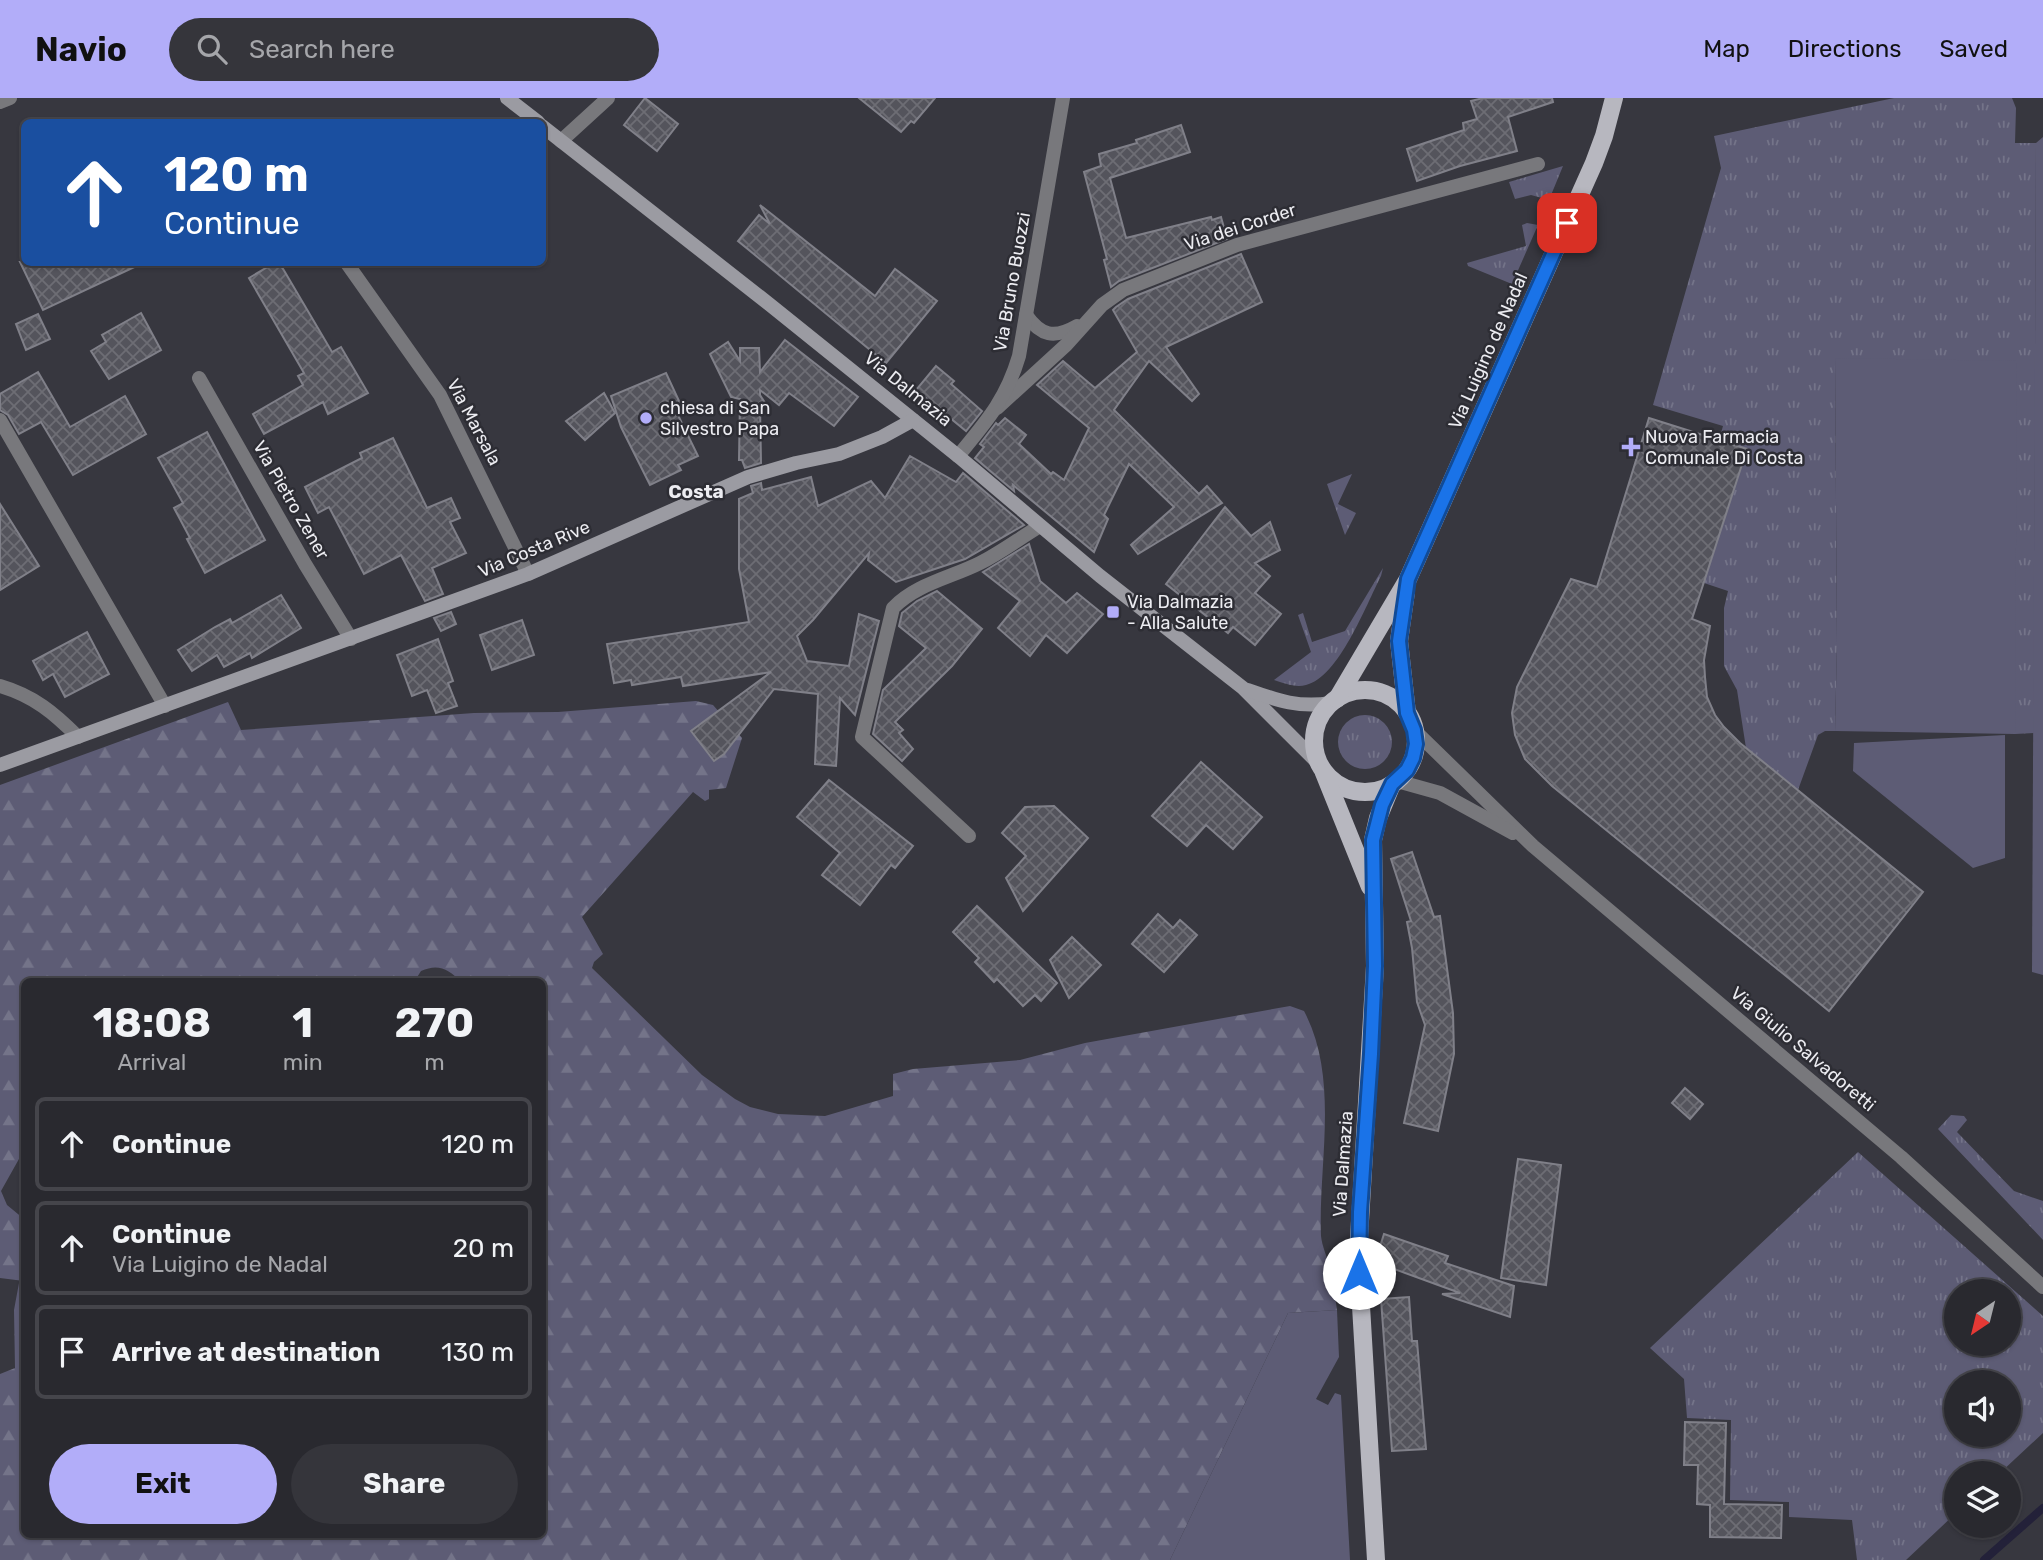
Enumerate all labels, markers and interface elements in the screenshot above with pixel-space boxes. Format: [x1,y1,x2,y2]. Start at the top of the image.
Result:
search box [169,18,659,81]
text: Navio [35,30,127,69]
icon: search [193,30,231,68]
text: Search here [249,34,395,65]
text: Map [1703,35,1750,63]
text: Directions [1788,35,1901,63]
text: Saved [1939,35,2008,63]
text: 120 m [164,145,309,203]
icon: ahead [49,147,140,238]
pin [1537,193,1597,253]
street label: Via dei Corder [1181,198,1299,255]
text: Continue [164,204,300,242]
icon: arrive [1548,204,1586,242]
street label: Via Bruno Buozzi [989,210,1035,354]
street label: Via Luigino de Nadal [1444,269,1532,433]
street label: Via Dalmazia [860,347,956,431]
street label: Via Marsala [442,375,506,469]
place label: chiesa di San Silvestro Papa [660,397,779,440]
marker: chiesa di San Silvestro Papa [638,410,654,426]
place label: Nuova Farmacia Comunale Di Costa [1645,426,1804,469]
street label: Via Pietro Zener [248,437,334,563]
marker: Nuova Farmacia Comunale Di Costa [1623,439,1639,455]
district label: Costa [668,480,724,503]
street label: Via Costa Rive [475,516,593,582]
place label: Via Dalmazia - Alla Salute [1127,591,1234,634]
marker: Via Dalmazia - Alla Salute [1105,604,1121,620]
street label: Via Giulio Salvadoretti [1726,982,1880,1116]
text: 18:08 [93,998,211,1048]
text: 1 [292,998,313,1048]
text: 270 [394,998,474,1048]
text: Arrival [117,1048,186,1076]
text: min [283,1048,323,1076]
text: m [424,1048,445,1076]
street label: Via Dalmazia [1328,1110,1358,1218]
icon: ahead [53,1125,91,1163]
text: Continue [112,1129,231,1160]
text: 120 m [442,1129,514,1160]
text: Continue [112,1219,231,1250]
icon: ahead [53,1229,91,1267]
text: 20 m [453,1233,514,1264]
position arrow [1322,1236,1396,1310]
text: Via Luigino de Nadal [112,1250,328,1278]
north arrow [1944,1279,2021,1356]
map controls [1944,1279,2021,1538]
icon: arrive [53,1333,91,1371]
text: Arrive at destination [112,1337,380,1368]
text: 130 m [441,1337,514,1368]
button: sound [1944,1370,2021,1447]
button: Exit [49,1444,277,1524]
button: Share [291,1444,518,1524]
button: layers [1944,1461,2021,1538]

